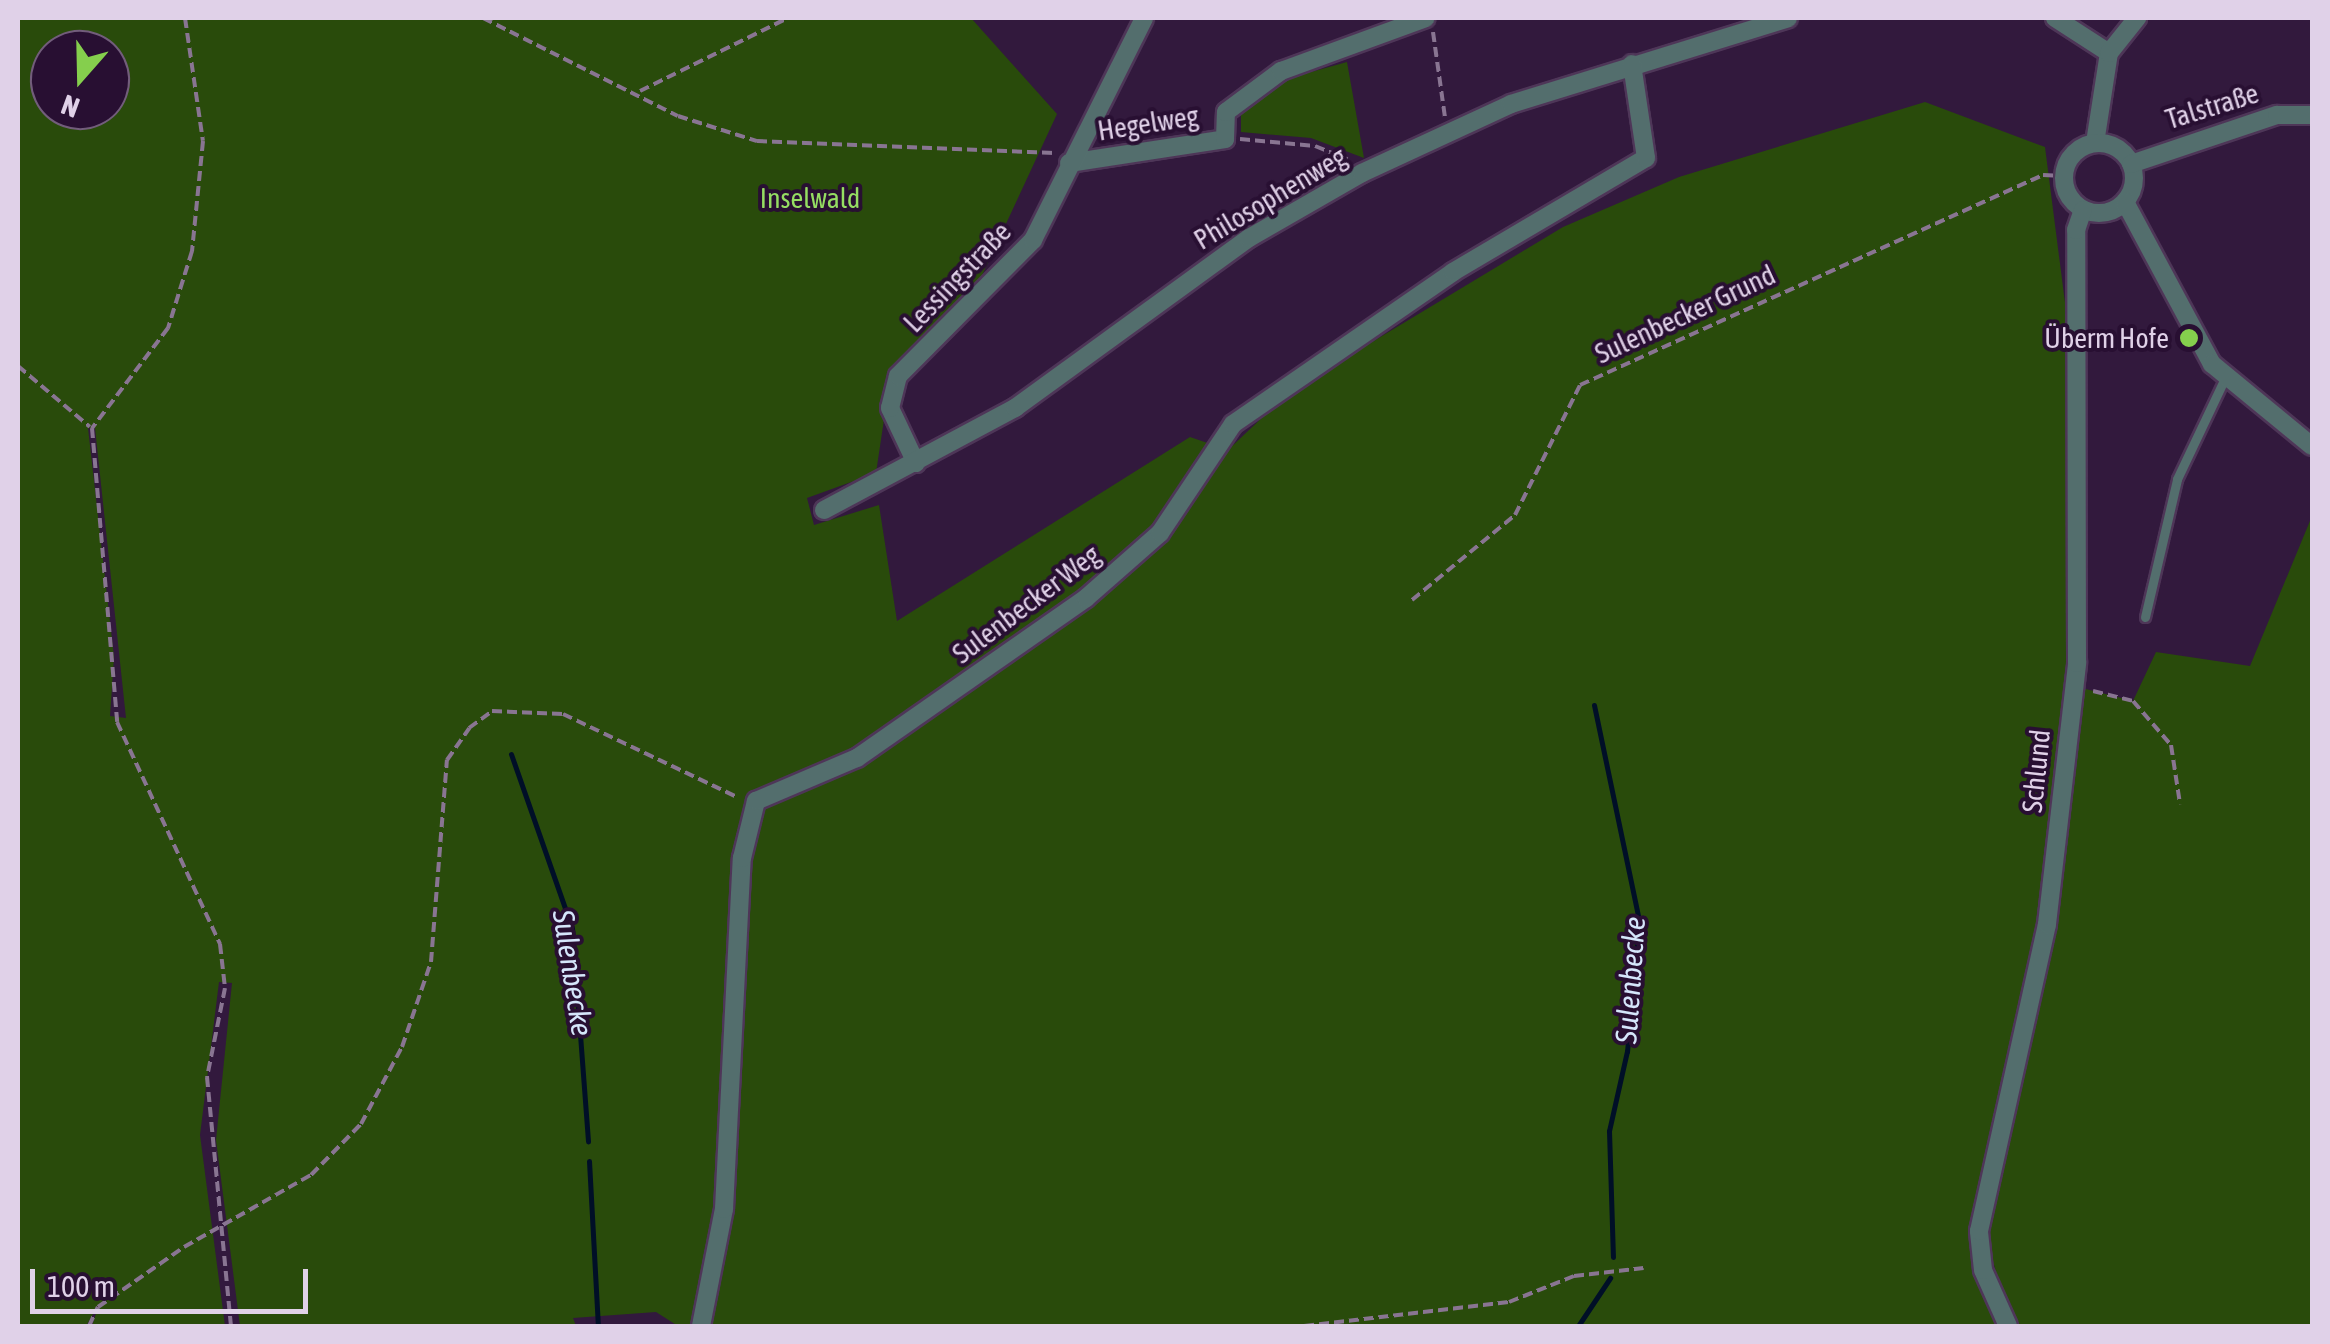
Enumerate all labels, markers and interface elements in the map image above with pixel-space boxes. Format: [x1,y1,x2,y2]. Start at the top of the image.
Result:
north arrow [30,30,130,130]
street label: Talstraße [2162,76,2262,136]
text: N [57,88,84,124]
street label: Hegelweg [1095,98,1201,148]
street label: Philosophenweg [1188,139,1352,257]
park label: Inselwald [760,181,860,215]
street label: Lessingstraße [896,215,1018,339]
street label: Sulenbecker Grund [1590,258,1780,370]
place label: Überm Hofe [2044,321,2169,355]
marker: Überm Hofe [2178,327,2200,349]
street label: Sulenbecker Weg [946,538,1106,670]
street label: Schlund [2015,728,2057,814]
water label: Sulenbecke [545,907,601,1039]
water label: Sulenbecke [1608,915,1652,1045]
scale bar [35,1249,312,1311]
text: 100 m [47,1269,115,1303]

